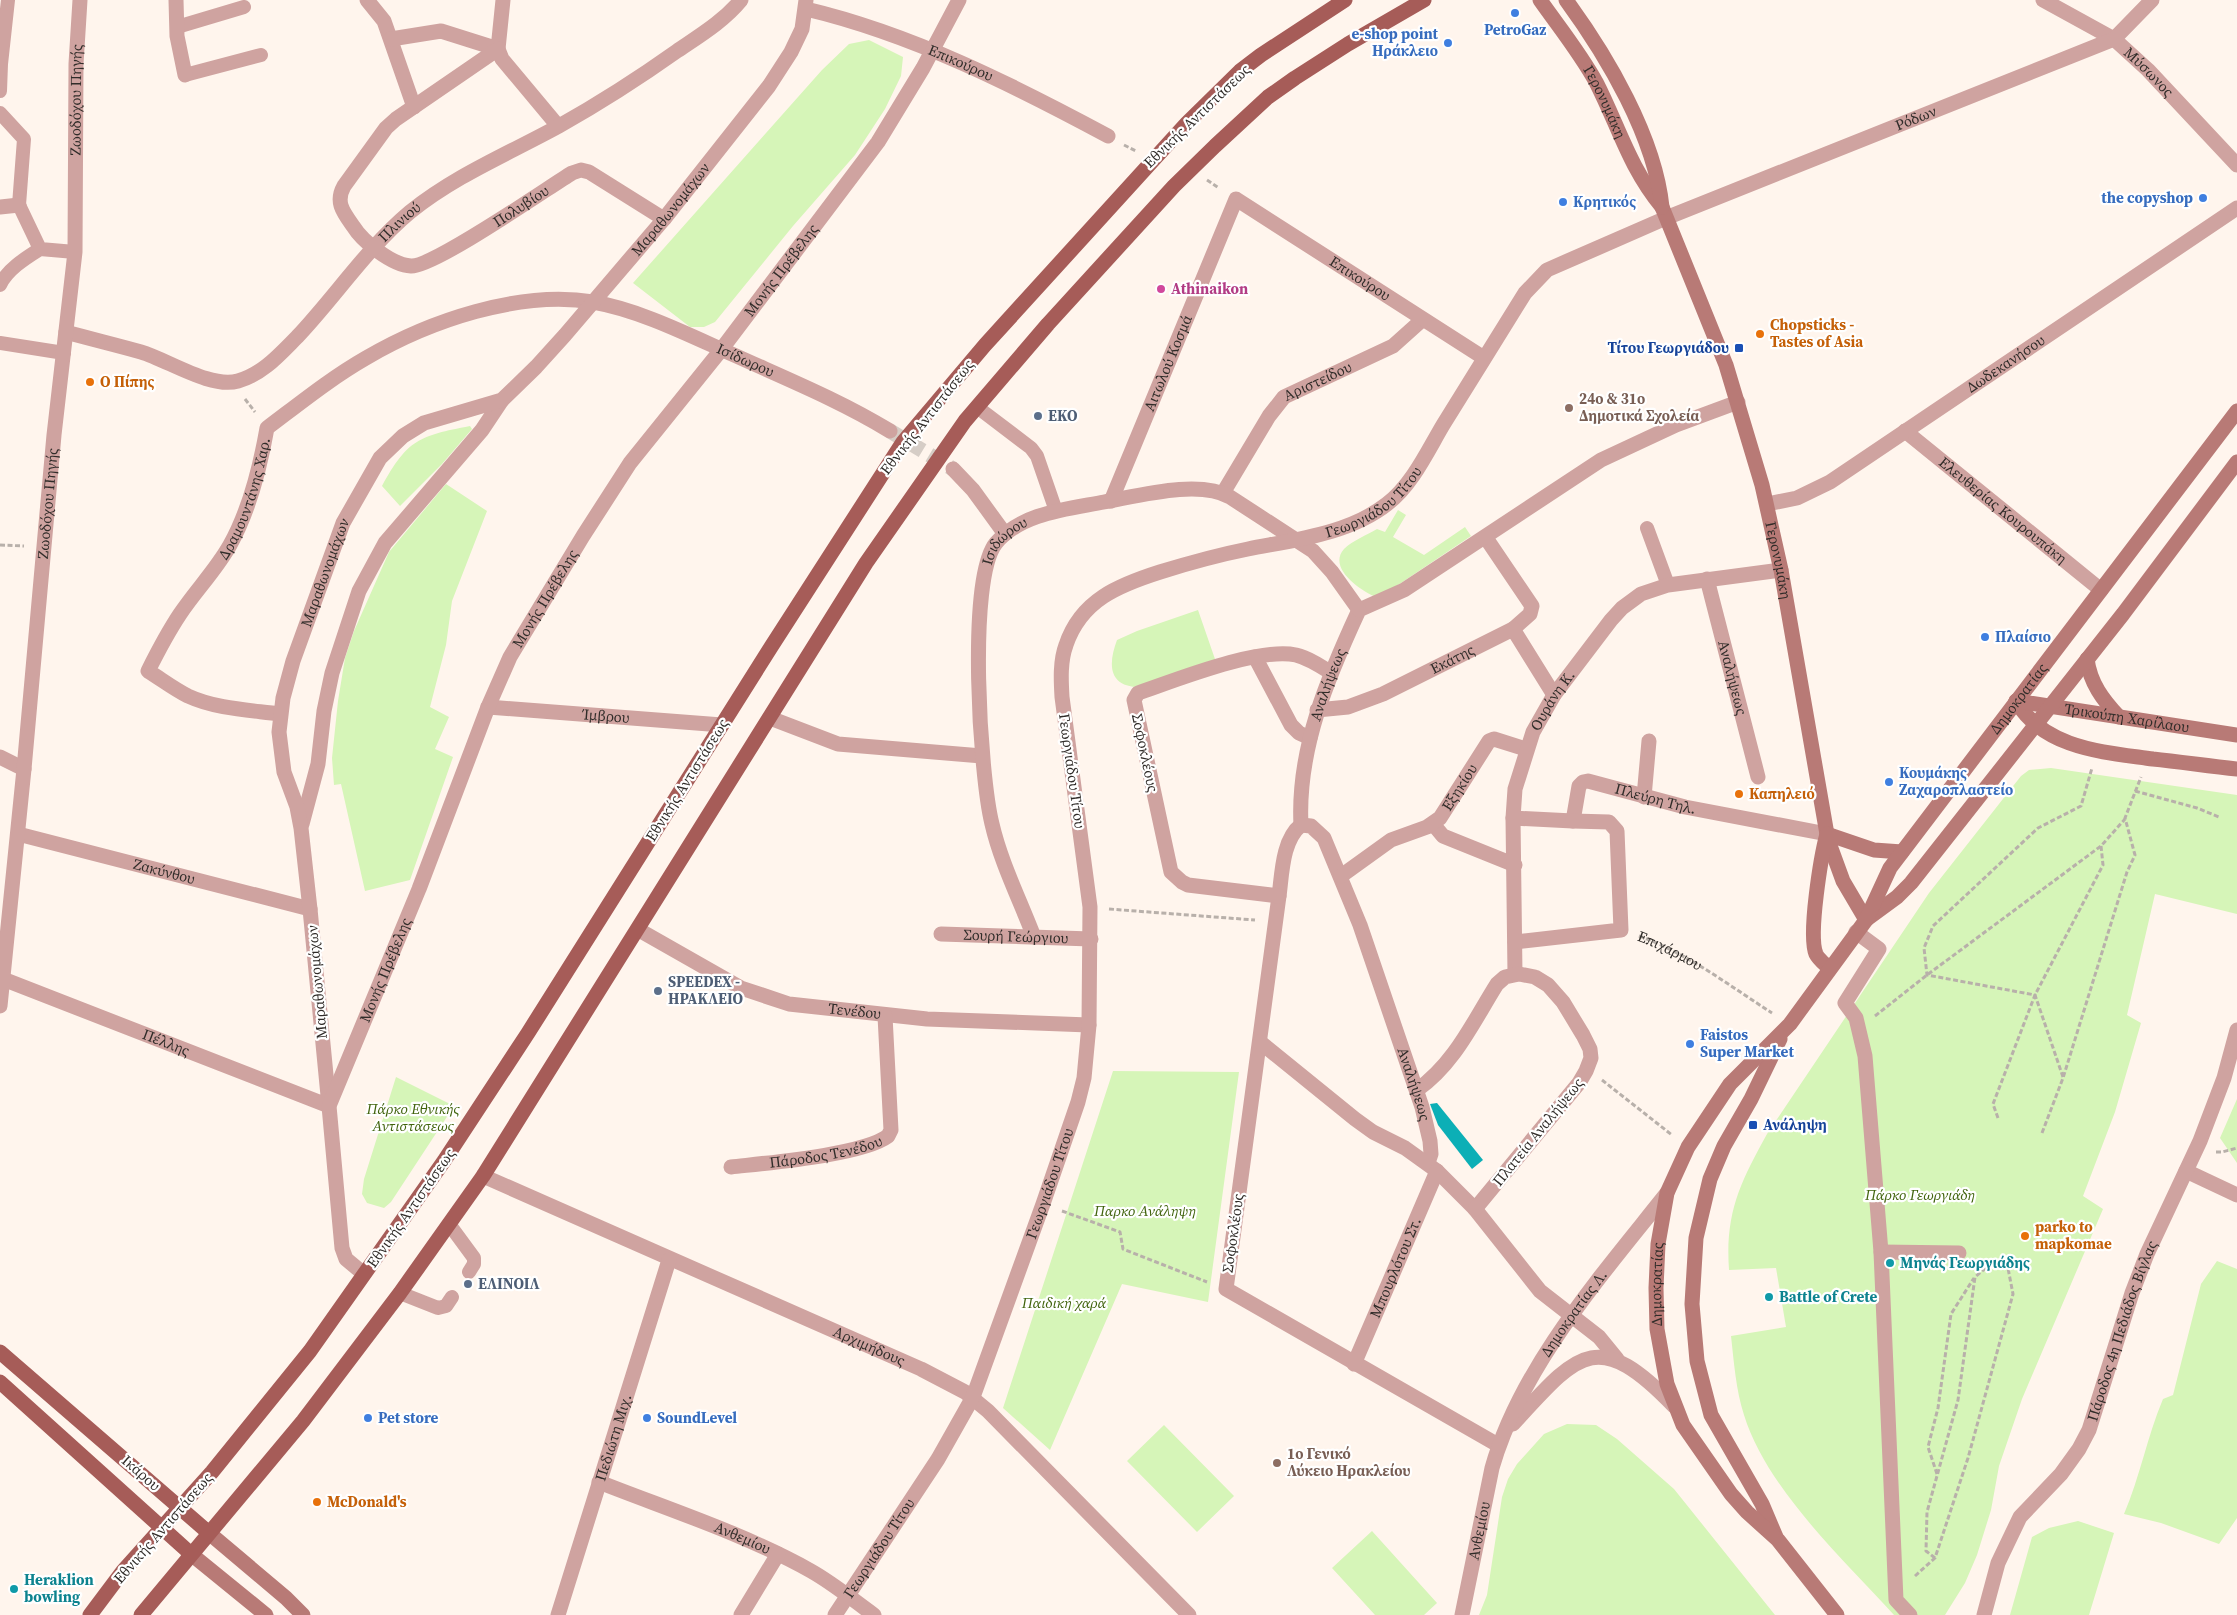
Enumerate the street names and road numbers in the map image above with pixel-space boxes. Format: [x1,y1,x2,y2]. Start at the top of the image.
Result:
street label: Επικούρου [925,39,997,86]
street label: Μύσωνος [2119,42,2179,101]
street label: Ζωοδόχου Πηγής [65,43,87,155]
street label: Εθνικής Αντιστάσεως [1139,59,1255,172]
street label: Γερονυμάκη [1578,61,1631,142]
street label: Ρόδων [1892,100,1939,135]
street label: Μαραθωνομάχων [626,158,715,260]
street label: Πολυβίου [489,180,553,232]
street label: Πλινιού [373,196,425,247]
street label: Μονής Πρέβελης [739,219,823,321]
street label: Επικούρου [1325,251,1395,306]
street label: Αιτωλού Κοσμά [1138,311,1197,414]
street label: Δωδεκανήσου [1962,329,2049,397]
street label: Ισίδωρου [714,338,778,382]
street label: Εθνικής Αντιστάσεως [875,354,978,479]
street label: Αριστείδου [1280,356,1355,406]
street label: Δραμουντάνης Χαρ. [213,436,275,563]
street label: Ζωοδόχου Πηγής [32,447,63,560]
street label: Ελευθερίας Κουρουπάκη [1935,452,2072,568]
street label: Γεωργιάδου Τίτου [1322,462,1426,543]
street label: Ισιδώρου [976,511,1031,567]
street label: Μαραθωνομάχων [295,514,354,630]
street label: Γερονυμάκη [1760,519,1797,601]
street label: Μονής Πρέβελης [507,545,583,652]
street label: Αναλήψεως [1713,638,1753,717]
street label: Εκάτης [1426,639,1478,679]
street label: Αναλήψεως [1304,644,1351,724]
street label: Δημοκρατίας [1984,658,2052,738]
street label: Ουράνη Κ. [1525,665,1579,734]
street label: Τρικούπη Χαρίλαου [2063,698,2191,738]
street label: Ίμβρου [580,703,630,728]
street label: Γεωργιάδου Τίτου [1054,712,1091,830]
street label: Σοφοκλέους [1127,712,1164,794]
street label: Εθνικής Αντιστάσεως [640,714,733,845]
street label: Εξηκίου [1436,759,1482,815]
street label: Πλεύρη Τηλ. [1613,778,1698,819]
street label: Ζακύνθου [131,853,198,889]
street label: Μονής Πρέβελης [354,914,416,1025]
street label: Μαραθωνομάχων [301,924,332,1040]
street label: Σουρή Γεώργιου [963,924,1069,948]
street label: Επιχάρμου [1635,925,1706,975]
street label: Τενέδου [827,997,882,1024]
street label: Πέλλης [139,1023,193,1061]
street label: Αναλήψεως [1392,1044,1436,1123]
street label: Πλατεία Αναλήψεως [1487,1073,1588,1190]
street label: Γεωργιάδου Τίτου [1020,1125,1078,1242]
street label: Πάροδος Τενέδου [768,1130,885,1173]
street label: Εθνικής Αντιστάσεως [361,1144,460,1272]
street label: Σοφοκλέους [1217,1192,1248,1274]
street label: Μπουρλότου Στ. [1364,1214,1426,1321]
street label: Πάροδος 4η Πεδιάδος Βίγλας [2081,1237,2162,1424]
street label: Δημοκρατίας [1645,1241,1668,1327]
street label: Δημοκρατίας Λ. [1535,1265,1612,1361]
street label: Αρχιμήδους [830,1321,909,1371]
street label: Πεδιώτη Μιχ. [590,1391,636,1483]
street label: Ικάρου [117,1450,165,1495]
street label: Εθνικής Αντιστάσεως [108,1467,217,1588]
street label: Γεωργιάδου Τίτου [838,1494,919,1602]
street label: Ανθεμίου [1462,1499,1495,1562]
street label: Ανθεμίου [711,1516,774,1559]

